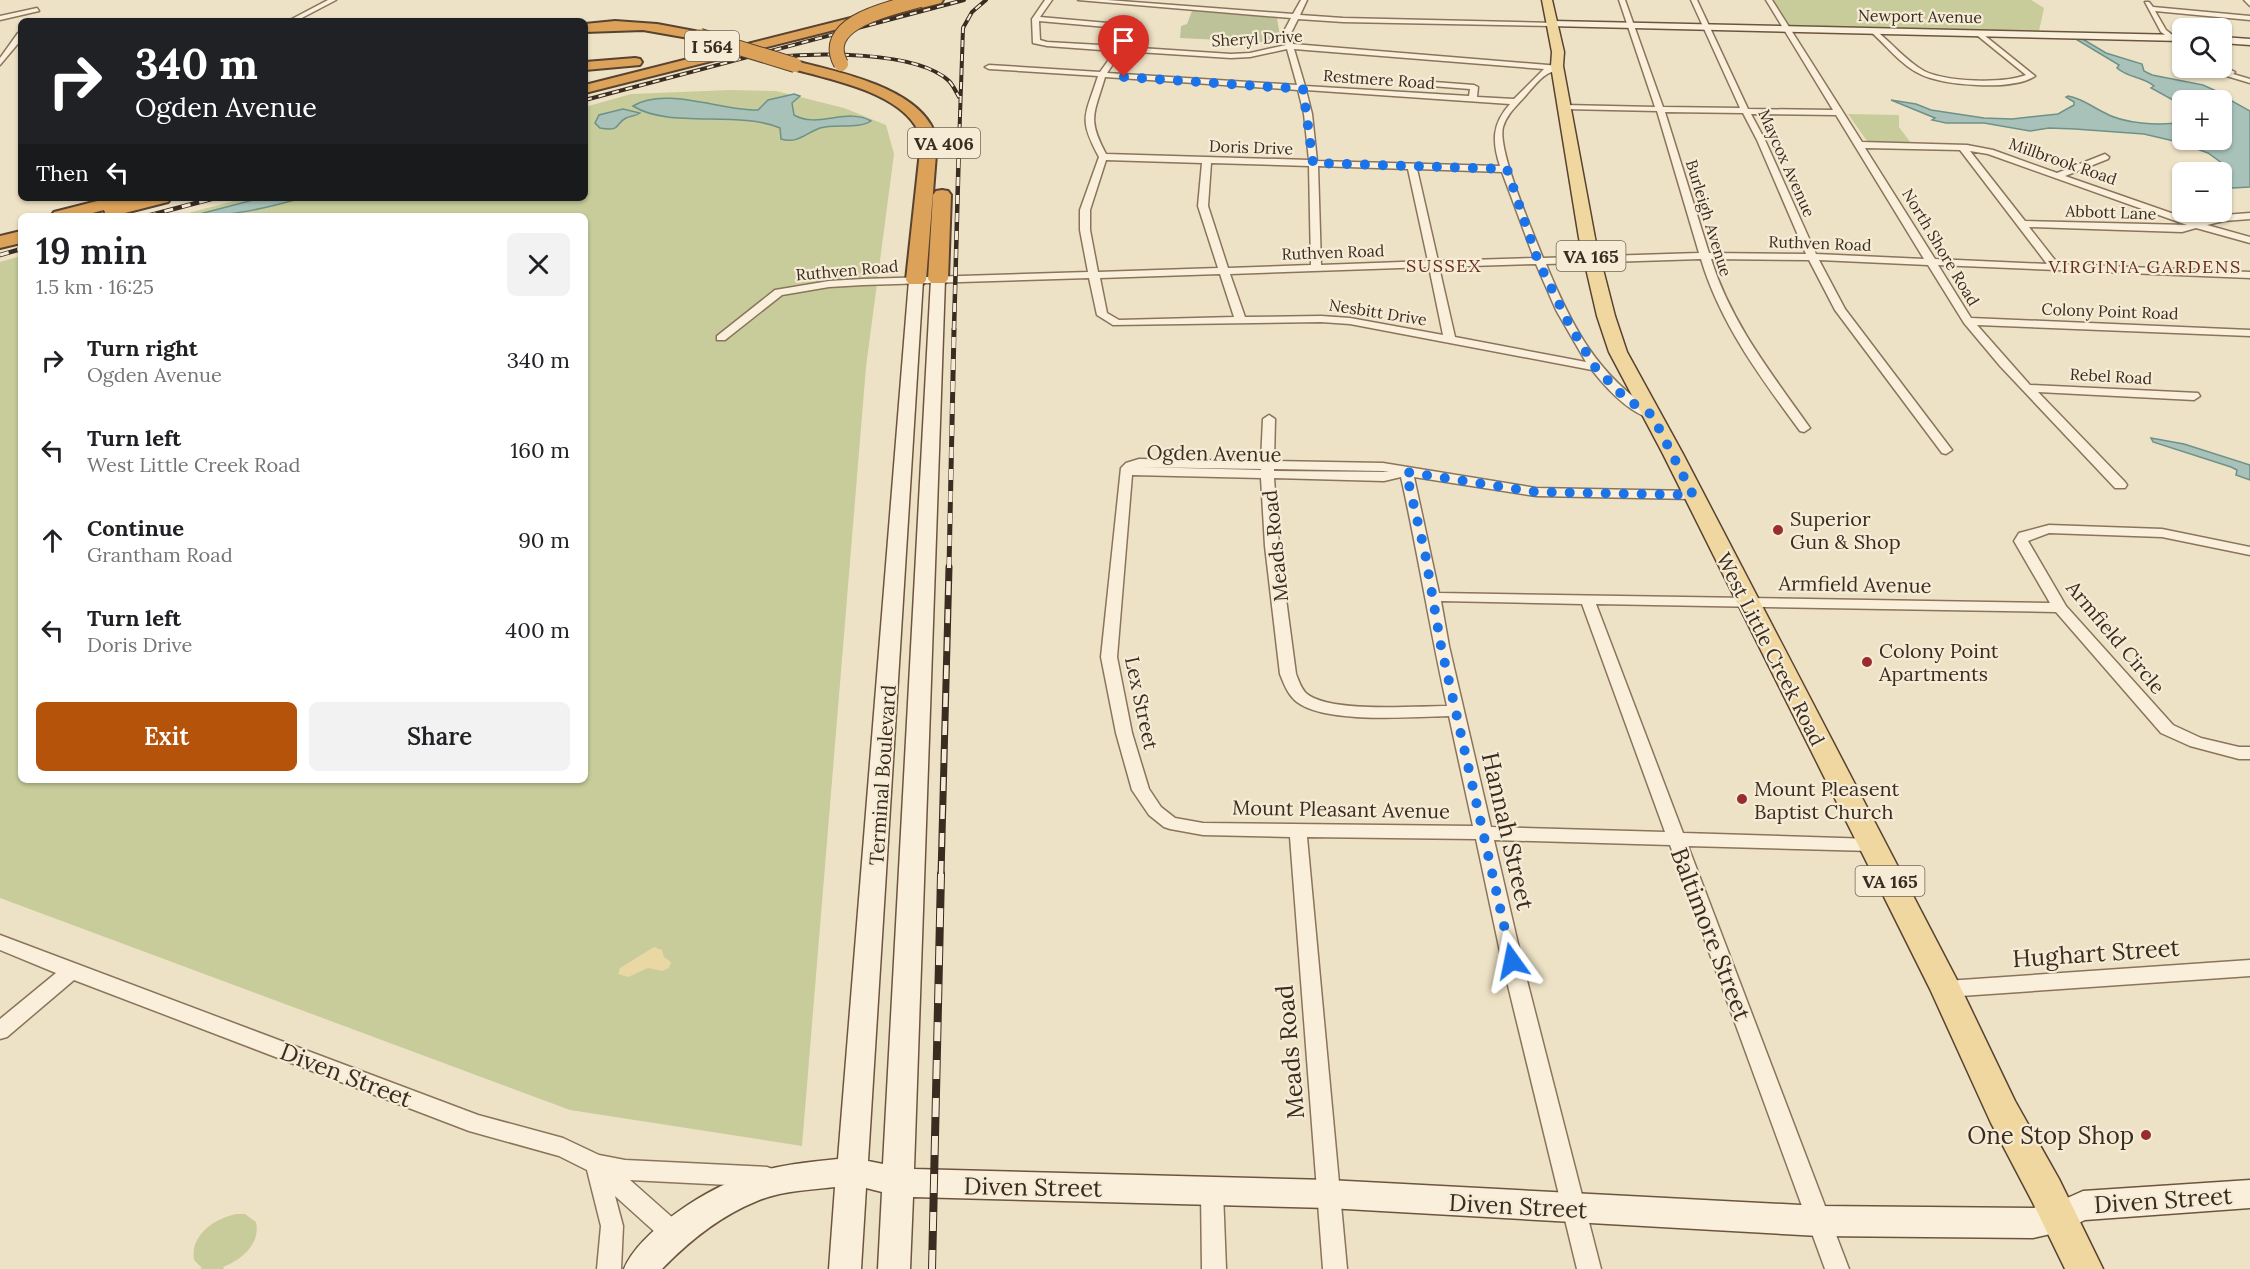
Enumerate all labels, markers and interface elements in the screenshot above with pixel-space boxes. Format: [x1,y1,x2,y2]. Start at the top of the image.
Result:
street label: Newport Avenue [1858,5,1983,27]
pin [1098,15,1149,77]
map controls [2172,18,2232,222]
button: search [2172,18,2232,78]
icon: arrive [1107,24,1140,57]
street label: Sheryl Drive [1211,26,1304,50]
road number: I 564 [685,31,739,61]
text: 340 m [135,37,258,91]
icon: right [36,42,114,120]
street label: Restmere Road [1322,65,1436,93]
text: Ogden Avenue [135,90,317,124]
button: + [2172,90,2232,150]
street label: Maycox Avenue [1754,106,1820,220]
road number: VA 406 [908,128,980,158]
street label: Millbrook Road [2006,133,2120,189]
street label: Doris Drive [1209,136,1294,158]
icon: left [101,156,134,189]
street label: Burleigh Avenue [1682,157,1736,279]
text: Then [36,159,89,187]
button: − [2172,162,2232,222]
street label: North Shore Road [1898,185,1984,310]
street label: Abbott Lane [2064,200,2157,224]
text: 19 min [36,228,147,274]
street label: Ruthven Road [1768,231,1872,255]
button: close [507,233,570,296]
street label: Ruthven Road [1281,240,1385,264]
road number: VA 165 [1556,241,1626,271]
district label: SUSSEX [1406,254,1482,277]
district label: VIRGINIA GARDENS [2047,255,2242,278]
street label: Ruthven Road [795,256,900,284]
text: 1.5 km · 16:25 [36,274,154,299]
street label: Nesbitt Drive [1328,294,1429,330]
street label: Colony Point Road [2041,299,2179,323]
text: Turn right [87,334,198,362]
icon: right [36,344,69,377]
text: 340 m [507,346,570,374]
text: Ogden Avenue [87,362,222,387]
street label: Rebel Road [2069,364,2153,388]
text: Turn left [87,424,181,452]
icon: left [36,434,69,467]
text: 160 m [510,436,570,464]
street label: Ogden Avenue [1146,439,1282,467]
text: West Little Creek Road [87,452,300,477]
street label: Meads Road [1257,489,1293,603]
place label: Superior Gun & Shop [1790,506,1901,554]
text: Continue [87,514,184,542]
marker: Superior Gun & Shop [1771,523,1785,537]
icon: ahead [36,524,69,557]
text: 90 m [518,526,570,554]
text: Grantham Road [87,542,233,567]
street label: West Little Creek Road [1711,548,1831,750]
street label: Armfield Avenue [1777,570,1932,598]
street label: Armfield Circle [2061,575,2171,699]
text: Turn left [87,604,181,632]
icon: left [36,614,69,647]
text: 400 m [505,616,570,644]
text: Doris Drive [87,632,192,657]
place label: Colony Point Apartments [1878,638,1999,686]
street label: Lex Street [1120,654,1164,752]
marker: Colony Point Apartments [1860,655,1874,669]
street label: Terminal Boulevard [863,684,901,866]
button: Exit [36,702,297,771]
button: Share [309,702,570,771]
street label: Hannah Street [1475,749,1541,914]
place label: Mount Pleasent Baptist Church [1754,776,1899,824]
marker: Mount Pleasent Baptist Church [1735,792,1749,806]
street label: Mount Pleasant Avenue [1232,795,1450,823]
street label: Baltimore Street [1664,843,1759,1026]
road number: VA 165 [1856,866,1924,896]
position arrow [1480,929,1544,993]
street label: Hughart Street [2011,932,2181,974]
street label: Meads Road [1269,984,1311,1120]
street label: Diven Street [276,1036,417,1115]
place label: One Stop Shop [1967,1120,2134,1151]
marker: One Stop Shop [2139,1128,2153,1142]
street label: Diven Street [963,1170,1103,1204]
street label: Diven Street [2093,1180,2234,1220]
street label: Diven Street [1448,1187,1589,1225]

